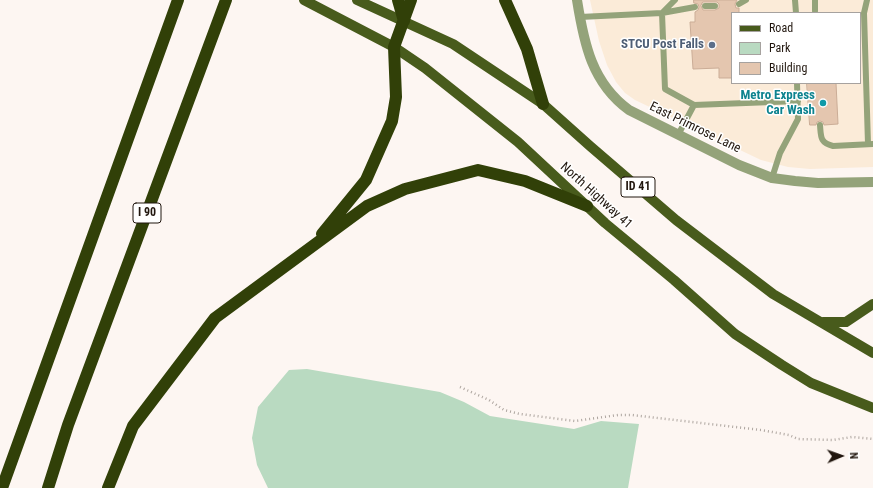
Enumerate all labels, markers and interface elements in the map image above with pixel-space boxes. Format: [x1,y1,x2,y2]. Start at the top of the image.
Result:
legend [731,12,861,84]
text: Road [769,21,793,35]
place label: STCU Post Falls [621,37,704,53]
marker: STCU Post Falls [707,40,717,50]
text: Park [769,41,790,55]
text: Building [769,61,807,75]
place label: Metro Express Car Wash [740,88,815,119]
marker: Metro Express Car Wash [818,98,828,108]
street label: East Primrose Lane [647,99,743,157]
street label: North Highway 41 [557,160,635,232]
road number: ID 41 [621,177,655,197]
road number: I 90 [133,203,161,223]
north arrow [821,436,861,476]
text: N [847,452,860,459]

